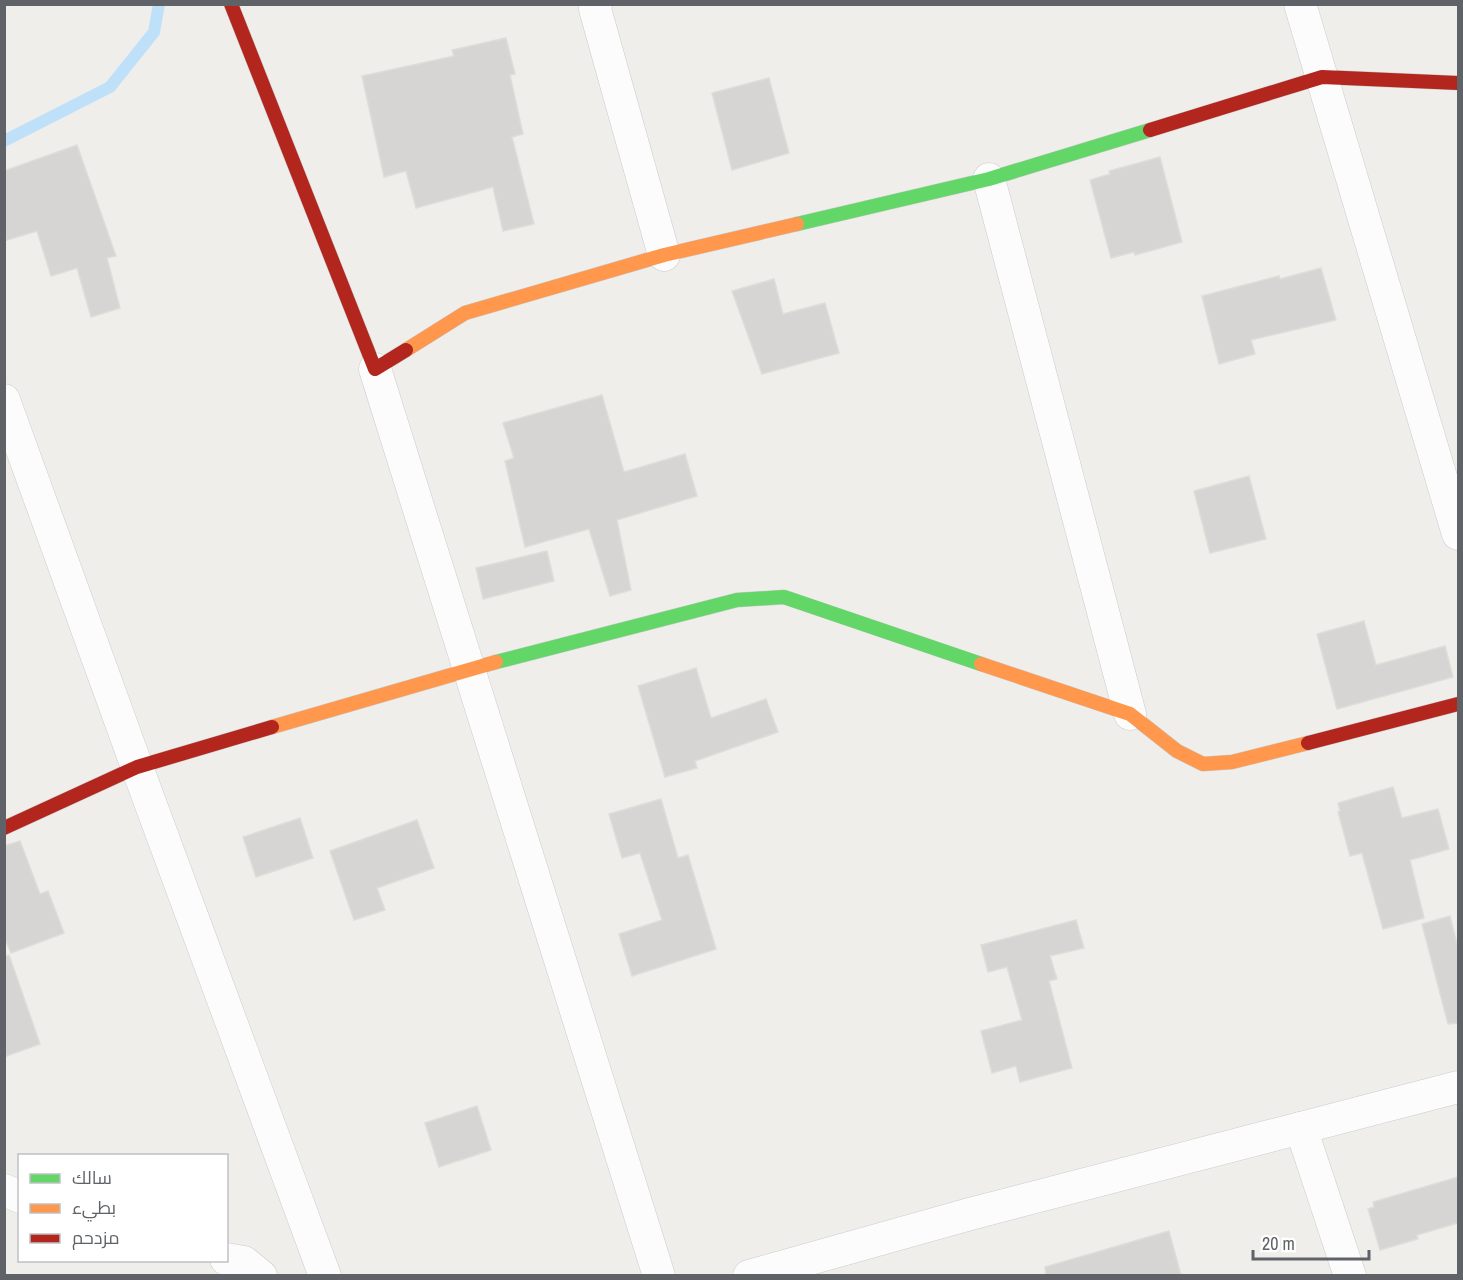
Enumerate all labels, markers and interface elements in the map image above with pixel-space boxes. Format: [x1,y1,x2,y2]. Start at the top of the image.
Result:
legend [18,1154,228,1262]
text: سالك [72,1165,112,1190]
text: بطيء [72,1195,116,1222]
scale bar [1253,1223,1368,1261]
text: مزدحم [72,1225,120,1250]
text: 20 m [1262,1231,1295,1256]

